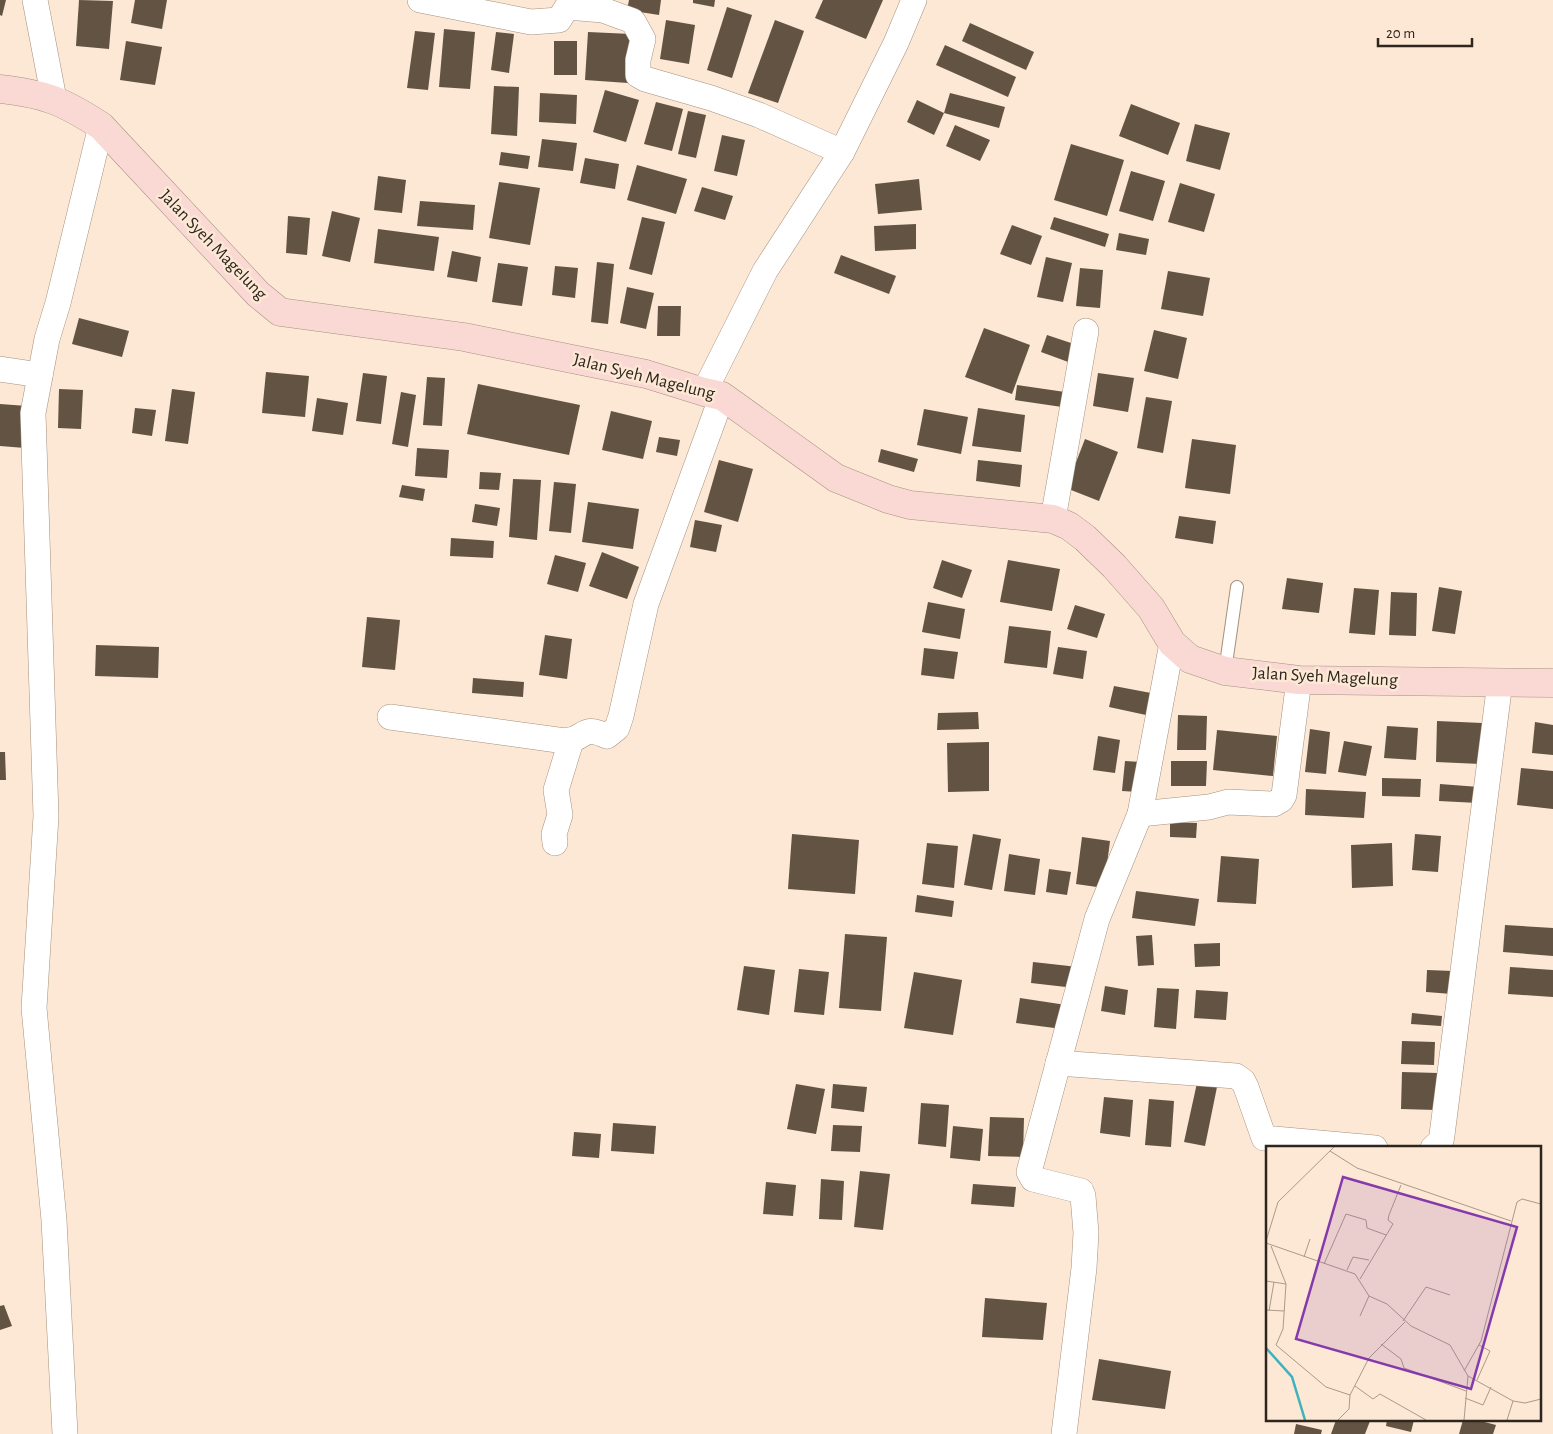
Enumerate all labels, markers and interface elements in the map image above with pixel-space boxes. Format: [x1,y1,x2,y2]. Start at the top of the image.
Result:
scale bar [1378,15,1472,47]
text: 20 m [1386,26,1415,41]
street label: Jalan Syeh Magelung [156,186,270,304]
street label: Jalan Syeh Magelung [571,351,717,403]
street label: Jalan Syeh Magelung [1252,664,1398,690]
inset map [1266,1146,1540,1422]

